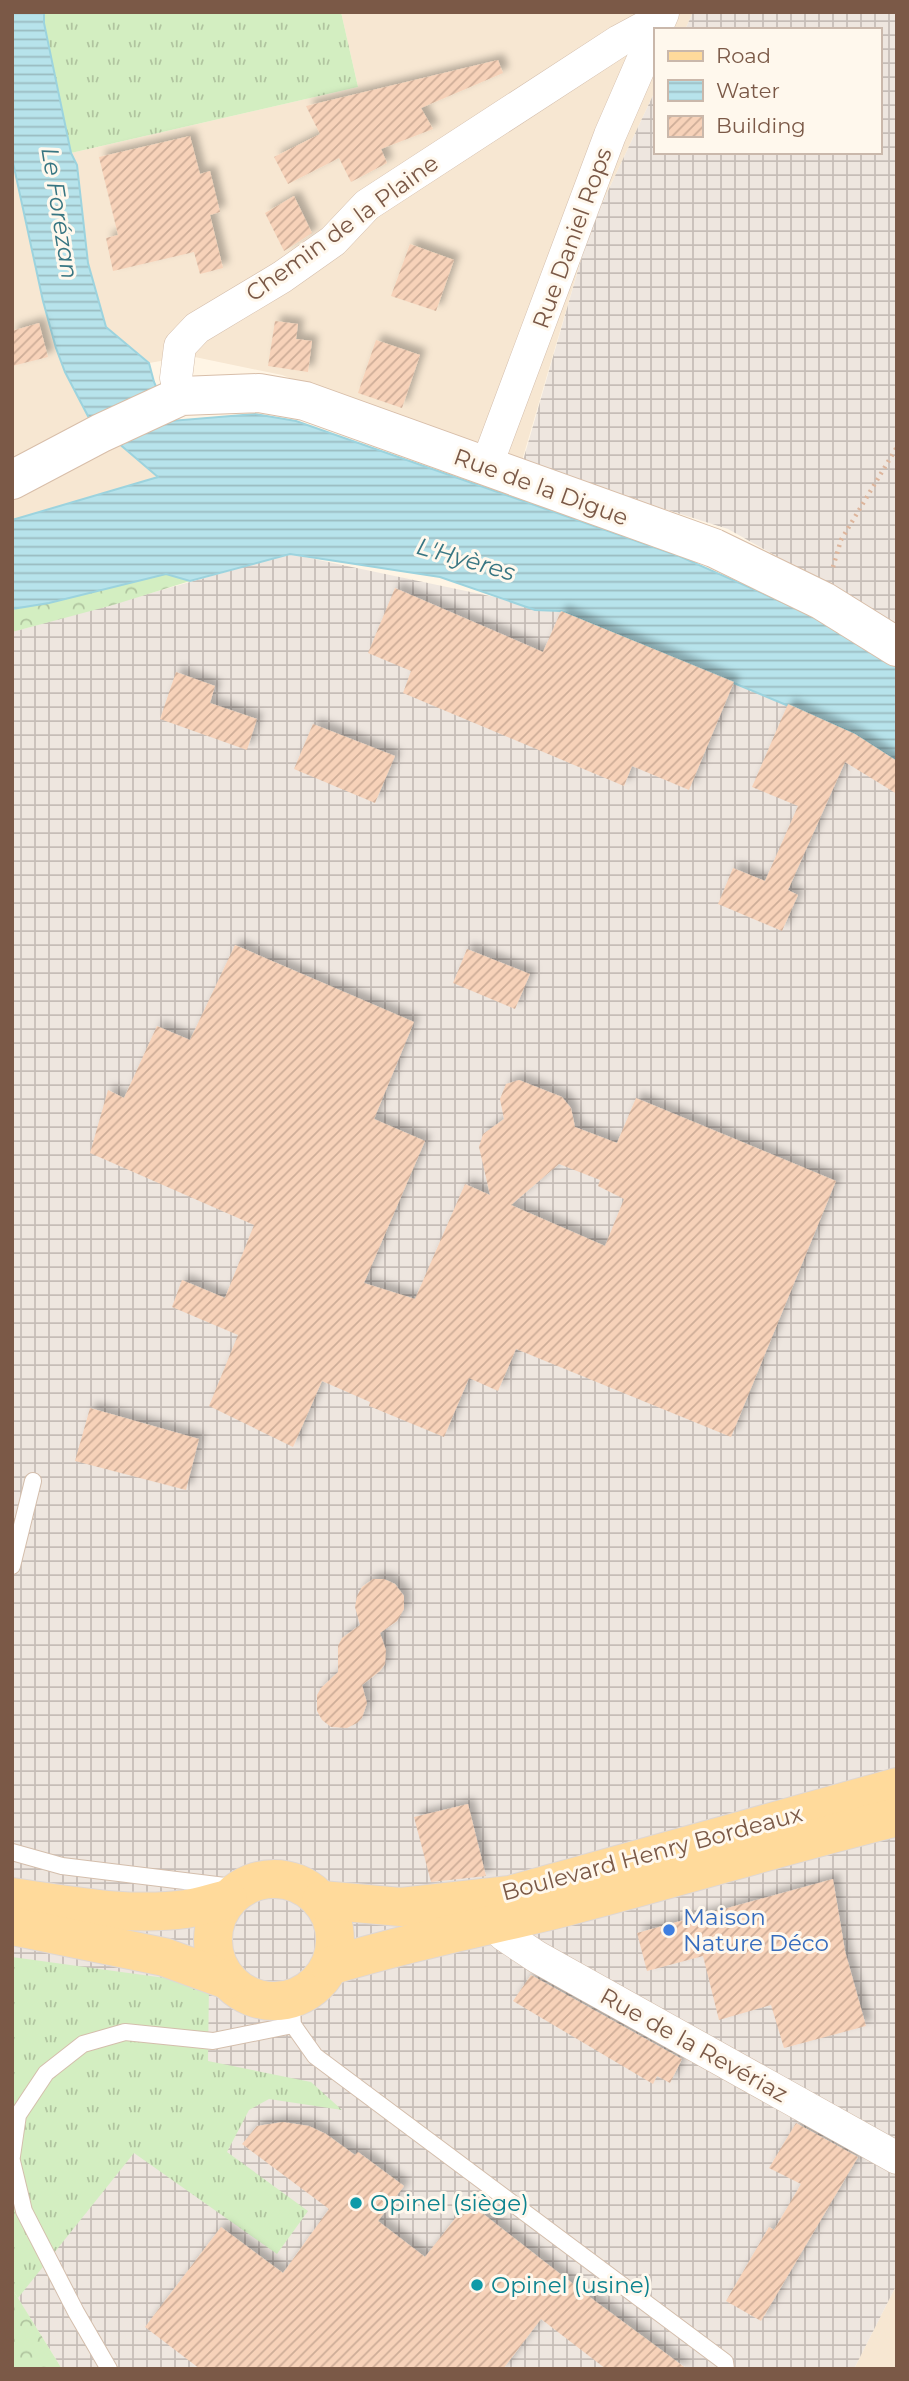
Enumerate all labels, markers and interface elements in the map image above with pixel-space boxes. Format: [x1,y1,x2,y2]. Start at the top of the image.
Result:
legend [654,28,881,154]
text: Road [716,43,771,68]
text: Water [716,78,780,103]
text: Building [716,113,806,138]
street label: Rue Daniel Rops [526,144,618,332]
water label: Le Forézan [35,145,85,281]
street label: Chemin de la Plaine [240,149,444,307]
street label: Rue de la Digue [450,442,632,532]
water label: L'Hyères [413,531,519,587]
street label: Boulevard Henry Bordeaux [499,1799,805,1907]
place label: Maison Nature Déco [683,1903,829,1957]
marker: Maison Nature Déco [661,1922,677,1938]
street label: Rue de la Revériaz [595,1982,793,2108]
place label: Opinel (siège) [370,2189,529,2217]
marker: Opinel (siège) [348,2195,364,2211]
place label: Opinel (usine) [491,2271,651,2299]
marker: Opinel (usine) [469,2277,485,2293]

